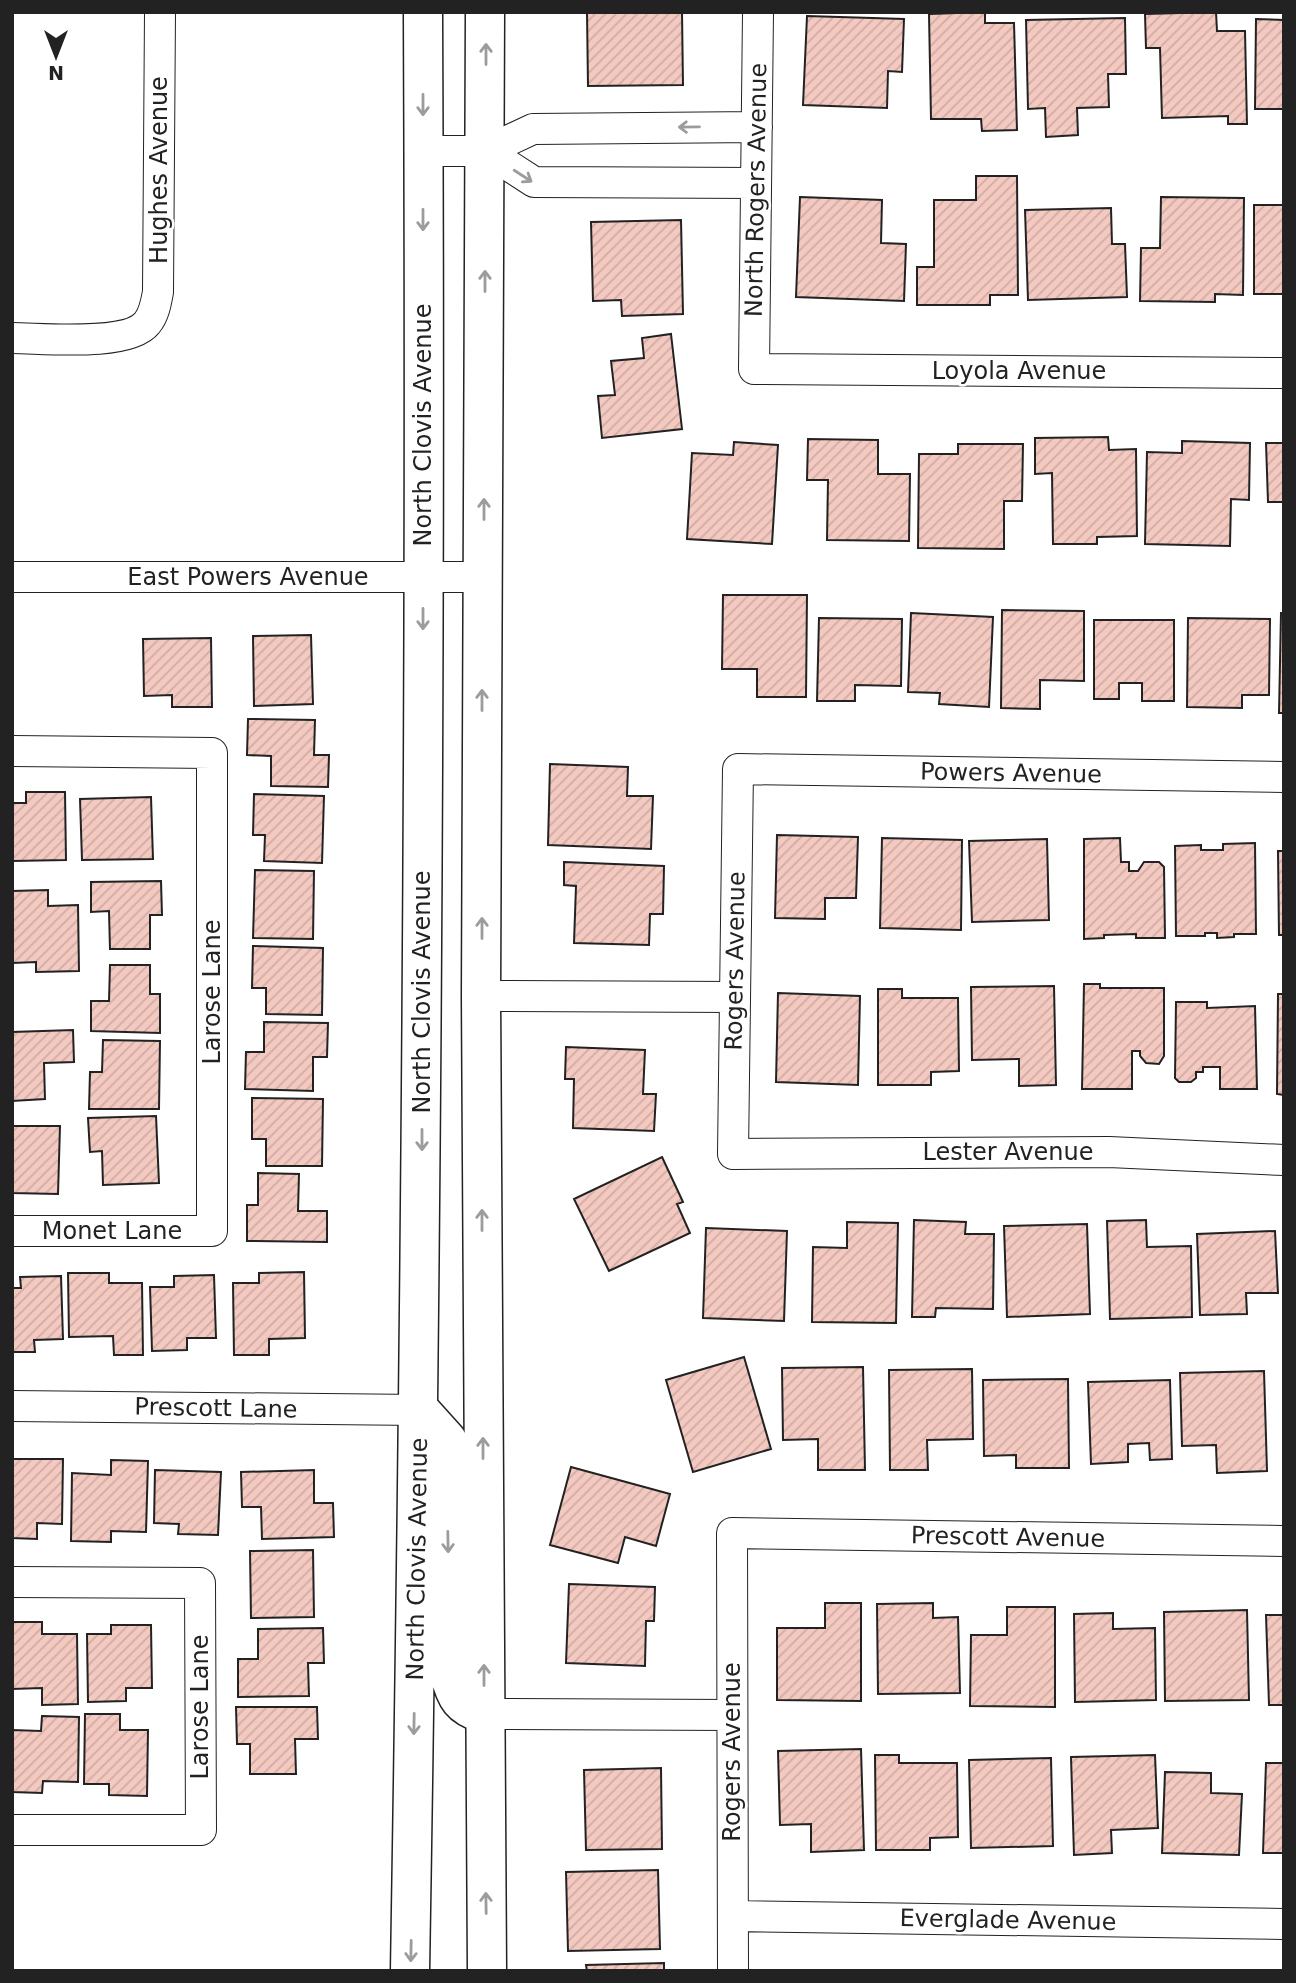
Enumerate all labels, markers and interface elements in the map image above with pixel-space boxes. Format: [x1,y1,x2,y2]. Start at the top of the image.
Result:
north arrow [21,21,91,91]
one-way arrow [479,42,492,65]
text: N [48,62,64,84]
street label: North Rogers Avenue [740,63,772,317]
street label: Hughes Avenue [145,76,173,264]
one-way arrow [416,93,430,116]
one-way arrow [677,120,700,134]
one-way arrow [513,168,532,183]
one-way arrow [416,208,430,231]
one-way arrow [478,270,492,293]
street label: North Clovis Avenue [409,303,437,547]
street label: Loyola Avenue [932,357,1106,385]
one-way arrow [477,497,490,520]
street label: East Powers Avenue [127,563,369,591]
one-way arrow [416,607,430,630]
one-way arrow [476,689,489,712]
street label: Powers Avenue [920,757,1102,789]
street label: North Clovis Avenue [408,870,436,1114]
street label: Rogers Avenue [719,871,751,1051]
one-way arrow [475,917,488,940]
street label: Larose Lane [198,919,226,1065]
one-way arrow [415,1128,429,1151]
street label: Lester Avenue [922,1138,1094,1166]
one-way arrow [475,1209,489,1232]
street label: Monet Lane [42,1217,182,1245]
street label: Prescott Lane [134,1393,298,1423]
one-way arrow [476,1436,490,1459]
street label: North Clovis Avenue [401,1437,433,1681]
street label: Prescott Avenue [911,1521,1105,1553]
one-way arrow [441,1530,455,1553]
street label: Larose Lane [186,1634,214,1780]
street label: Rogers Avenue [718,1662,746,1842]
one-way arrow [477,1664,491,1687]
one-way arrow [408,1712,421,1735]
one-way arrow [479,1891,493,1914]
street label: Everglade Avenue [899,1904,1117,1936]
one-way arrow [404,1939,417,1962]

